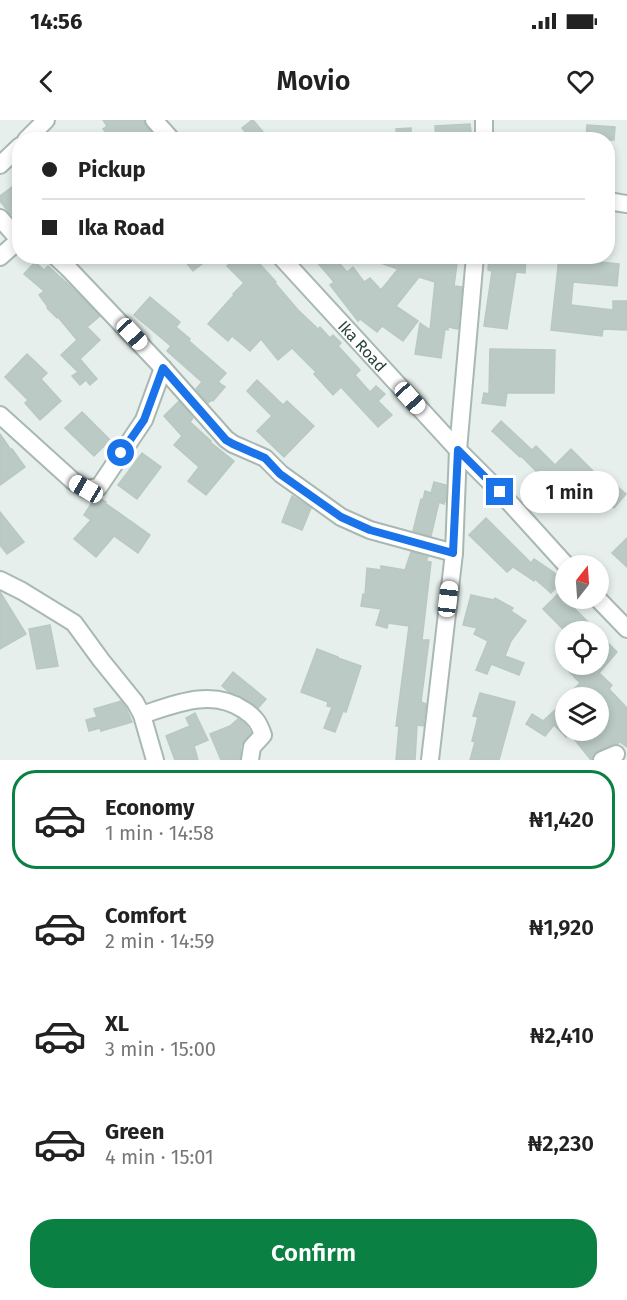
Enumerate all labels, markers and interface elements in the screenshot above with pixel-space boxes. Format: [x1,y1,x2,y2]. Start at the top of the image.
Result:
text: 14:56 [30,8,82,35]
icon: back [30,65,63,98]
text: Movio [277,65,350,97]
icon: heart [564,65,597,98]
text: Pickup [78,156,146,183]
text: Ika Road [78,214,165,241]
car [113,315,151,353]
street label: Ika Road [334,317,390,376]
car [391,379,429,417]
route start [107,439,134,466]
callout: 1 min [521,471,620,513]
car [66,472,106,506]
route end [486,478,513,505]
text: 1 min [545,480,594,504]
north arrow [555,555,609,609]
map controls [555,555,609,741]
car [437,580,459,618]
button: locate [555,621,609,675]
button: layers [555,687,609,741]
icon: car [33,793,87,847]
text: Economy [105,794,194,821]
text: ₦1,420 [529,806,594,833]
text: 1 min · 14:58 [105,821,214,845]
icon: car [33,901,87,955]
text: Comfort [105,902,186,929]
text: ₦1,920 [529,914,594,941]
text: 2 min · 14:59 [105,929,215,953]
icon: car [33,1009,87,1063]
text: XL [105,1010,129,1037]
text: ₦2,410 [530,1022,594,1049]
text: 3 min · 15:00 [105,1037,216,1061]
icon: car [33,1117,87,1171]
text: Green [105,1118,164,1145]
text: ₦2,230 [528,1130,594,1157]
text: 4 min · 15:01 [105,1145,214,1169]
button: Confirm [30,1219,597,1288]

